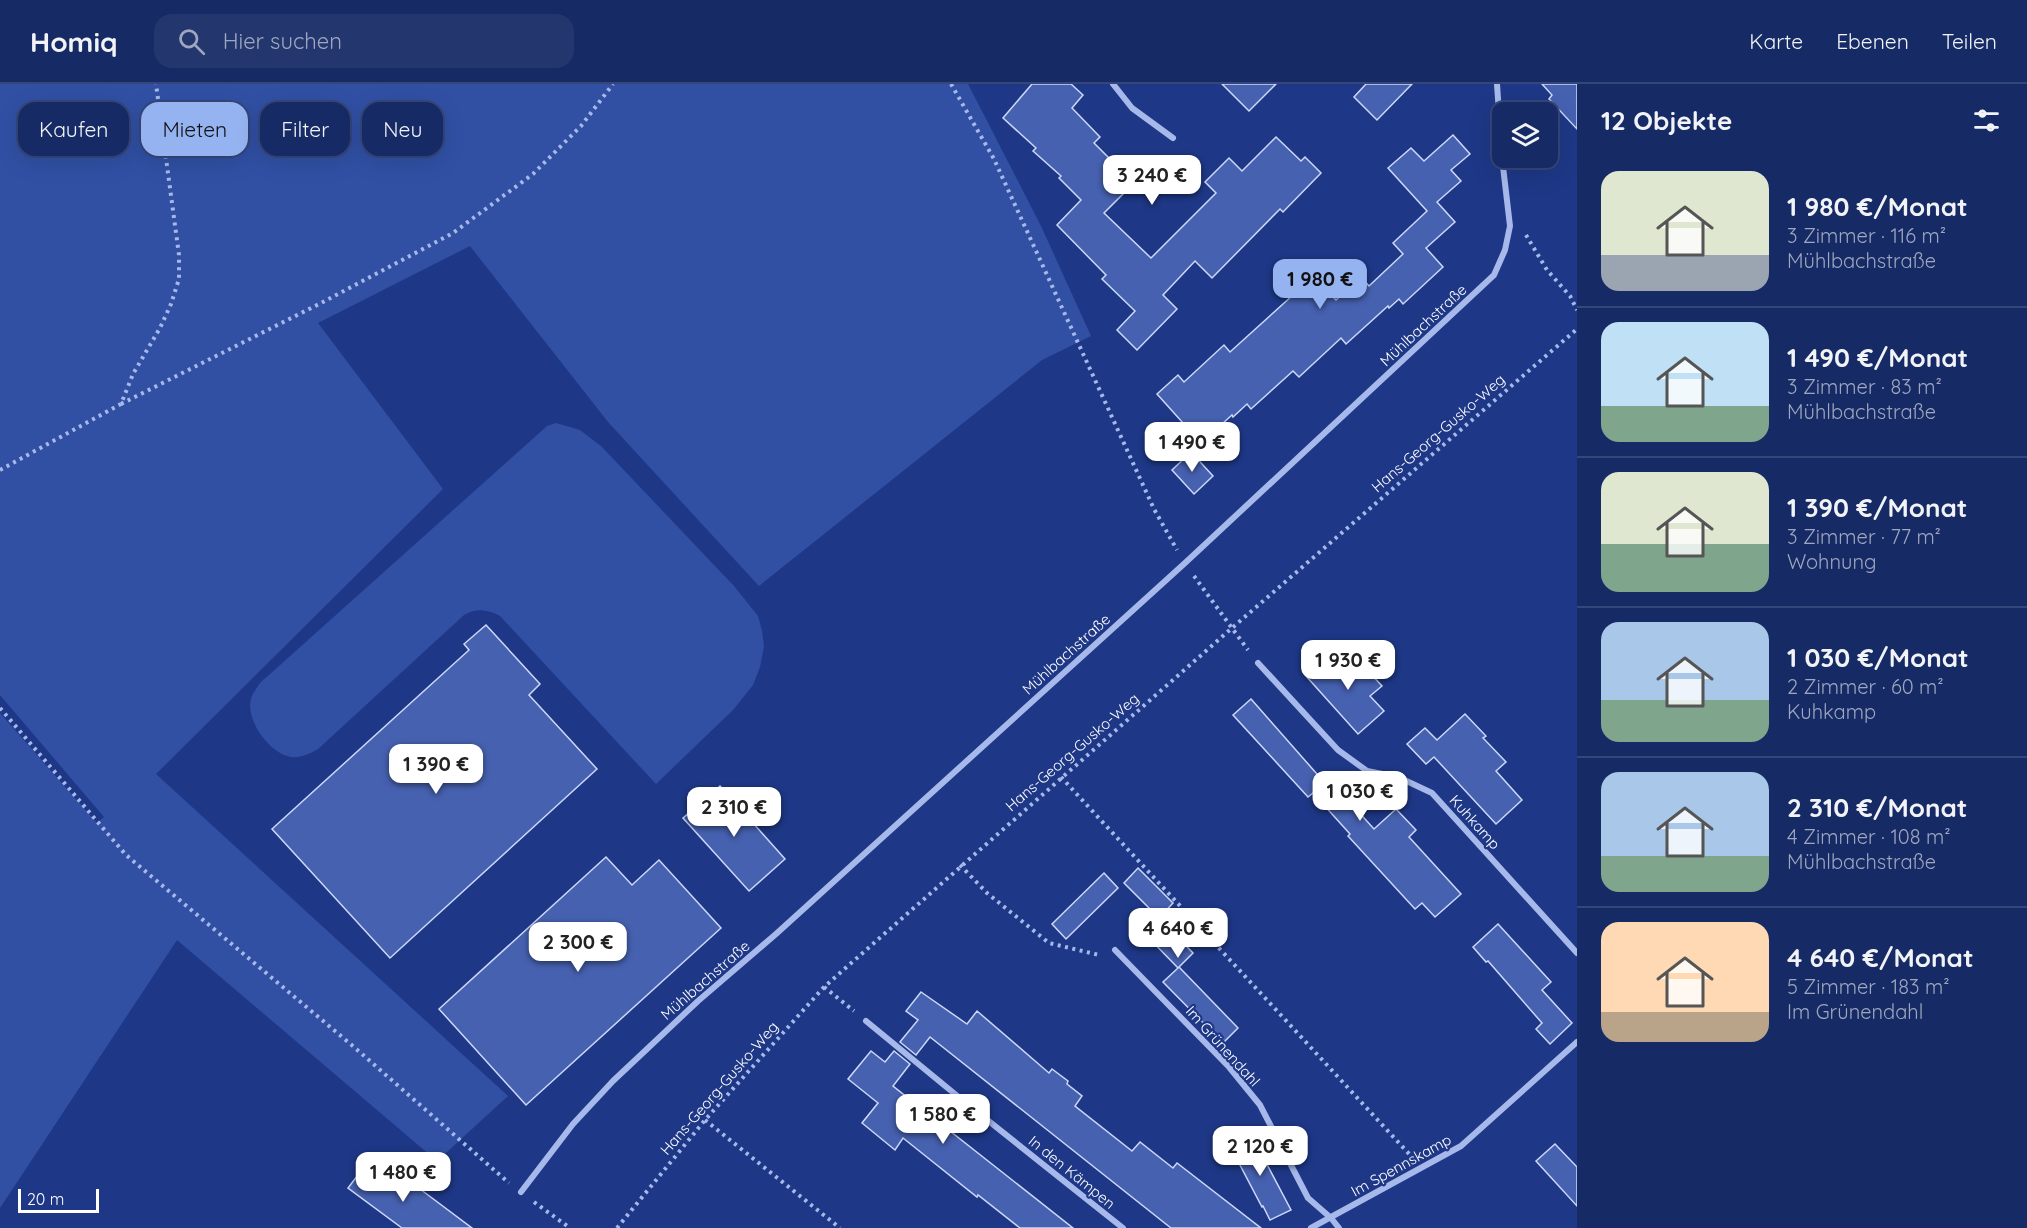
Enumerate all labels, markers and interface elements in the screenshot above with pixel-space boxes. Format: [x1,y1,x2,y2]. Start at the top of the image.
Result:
search box [154,14,574,68]
text: Homiq [30,24,118,59]
icon: search [175,25,208,58]
text: Hier suchen [223,27,342,55]
text: Karte [1749,28,1803,54]
text: Ebenen [1836,28,1909,54]
text: Teilen [1942,28,1997,54]
chip: Kaufen [18,102,129,156]
chip: Mieten [141,102,248,156]
chip: Filter [260,102,350,156]
chip: Neu [362,102,443,156]
map controls [1492,102,1558,168]
button: layers [1492,102,1558,168]
text: 12 Objekte [1601,104,1732,137]
icon: filters [1970,104,2003,137]
pin: 3 240 € [1097,155,1207,206]
text: 3 240 € [1117,162,1187,187]
text: 1 980 €/Monat [1787,190,1968,223]
icon: home [1649,195,1721,267]
text: 3 Zimmer · 116 m² [1787,223,1946,248]
text: Mühlbachstraße [1787,248,1936,273]
pin: 1 980 € [1265,259,1375,310]
text: 1 980 € [1287,266,1353,291]
street label: Mühlbachstraße [1376,280,1470,370]
text: 1 490 €/Monat [1787,341,1968,374]
icon: home [1649,346,1721,418]
street label: Hans-Georg-Gusko-Weg [1367,370,1509,496]
text: 3 Zimmer · 83 m² [1787,374,1942,399]
text: Mühlbachstraße [1787,399,1936,424]
pin: 1 490 € [1137,422,1247,473]
text: 1 490 € [1159,429,1225,454]
text: 1 390 €/Monat [1787,491,1967,524]
icon: home [1649,496,1721,568]
text: 3 Zimmer · 77 m² [1787,524,1941,549]
text: Wohnung [1787,549,1876,574]
street label: Mühlbachstraße [1018,610,1114,698]
pin: 1 930 € [1293,640,1403,691]
text: 1 030 €/Monat [1787,641,1969,674]
icon: home [1649,646,1721,718]
text: 1 930 € [1315,647,1381,672]
text: 2 Zimmer · 60 m² [1787,674,1944,699]
street label: Hans-Georg-Gusko-Weg [1001,689,1143,815]
text: Kuhkamp [1787,699,1876,724]
pin: 1 390 € [381,744,491,795]
text: 1 390 € [403,751,469,776]
pin: 1 030 € [1305,771,1415,822]
text: 1 030 € [1327,778,1393,803]
pin: 2 310 € [679,787,789,838]
street label: Kuhkamp [1446,791,1504,853]
text: 2 310 €/Monat [1787,791,1967,824]
text: 2 310 € [701,794,767,819]
icon: home [1649,796,1721,868]
text: 4 Zimmer · 108 m² [1787,824,1951,849]
text: Mühlbachstraße [1787,849,1936,874]
pin: 4 640 € [1123,908,1233,959]
text: 4 640 € [1143,915,1213,940]
pin: 2 300 € [523,922,633,973]
text: 2 300 € [543,929,613,954]
street label: Mühlbachstraße [657,936,753,1024]
text: 4 640 €/Monat [1787,941,1974,974]
icon: home [1649,946,1721,1018]
text: 5 Zimmer · 183 m² [1787,974,1950,999]
text: Im Grünendahl [1787,999,1923,1024]
street label: Im Grünendahl [1182,1002,1264,1090]
street label: Hans-Georg-Gusko-Weg [656,1017,782,1159]
pin: 1 580 € [888,1094,998,1145]
text: 1 580 € [910,1101,976,1126]
pin: 2 120 € [1205,1126,1315,1177]
street label: Im Spennskamp [1348,1130,1454,1200]
street label: In den Kämpen [1025,1131,1119,1213]
text: 2 120 € [1227,1133,1293,1158]
pin: 1 480 € [348,1152,458,1203]
text: 1 480 € [370,1159,436,1184]
scale bar [18,1186,99,1214]
text: 20 m [27,1189,64,1209]

